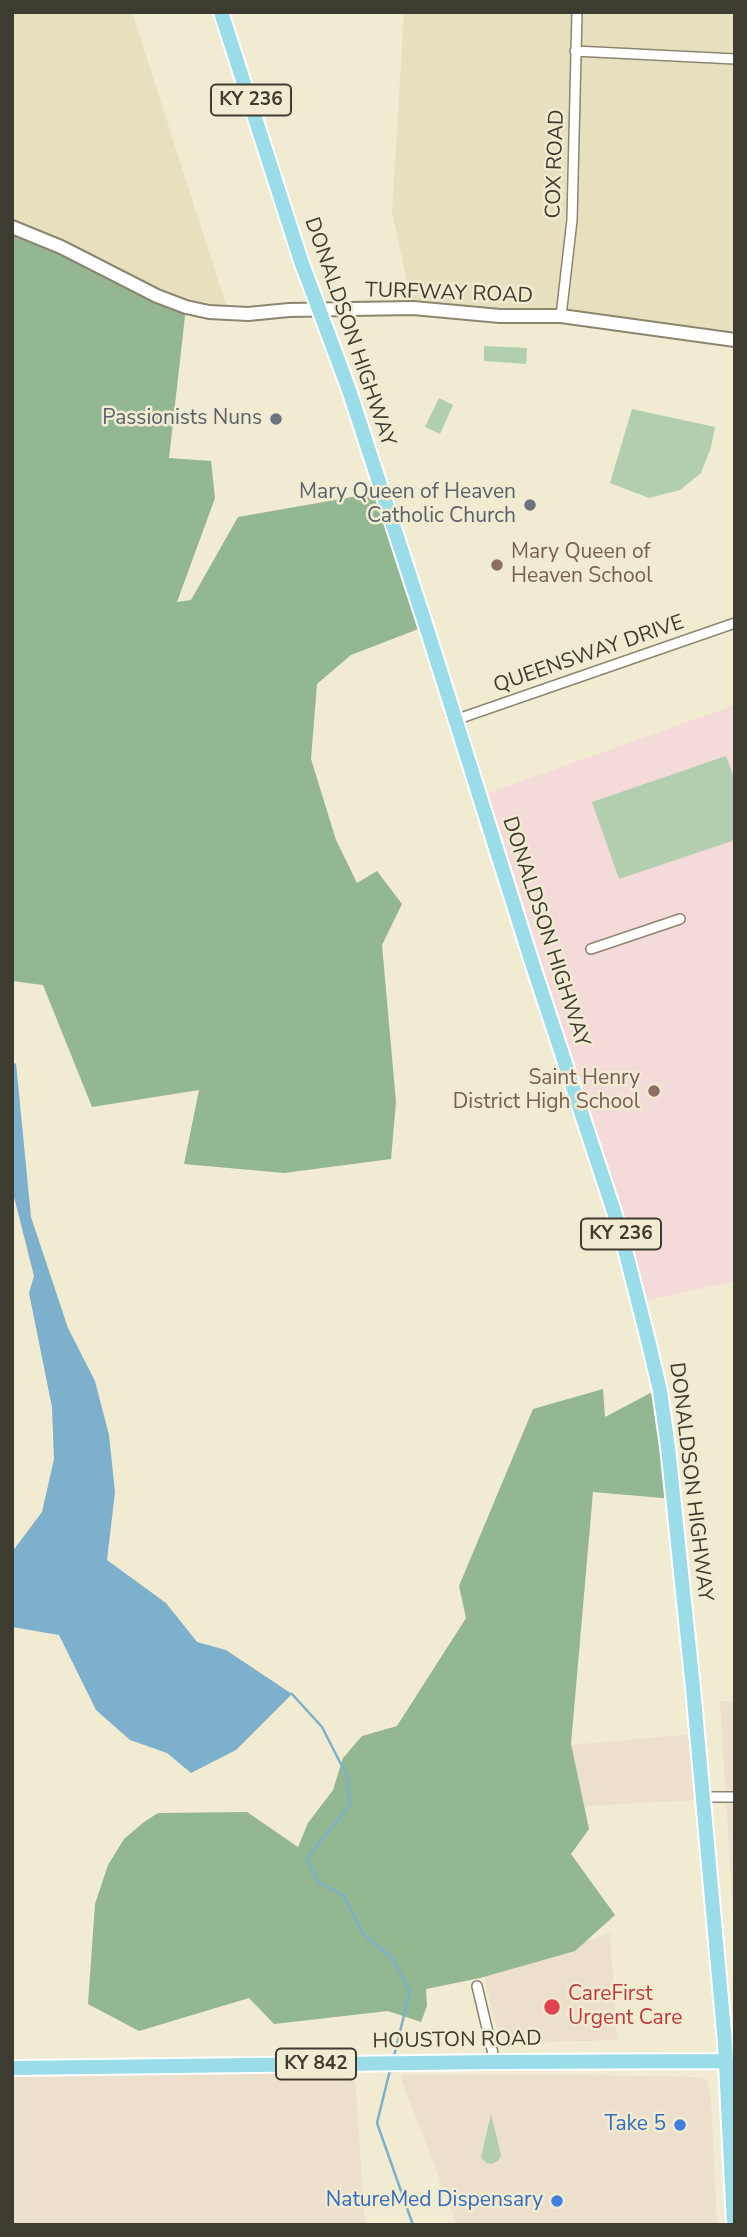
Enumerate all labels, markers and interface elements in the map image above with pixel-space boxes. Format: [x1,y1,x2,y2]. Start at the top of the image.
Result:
road number: KY 236 [211,85,291,116]
street label: COX ROAD [542,109,570,219]
street label: DONALDSON HIGHWAY [298,214,400,450]
street label: TURFWAY ROAD [365,278,533,310]
place label: Passionists Nuns [102,406,262,432]
marker: Passionists Nuns [268,411,284,427]
place label: Mary Queen of Heaven Catholic Church [299,480,516,530]
marker: Mary Queen of Heaven Catholic Church [522,497,538,513]
place label: Mary Queen of Heaven School [511,540,652,590]
marker: Mary Queen of Heaven School [489,557,505,573]
street label: QUEENSWAY DRIVE [491,611,687,699]
street label: DONALDSON HIGHWAY [496,814,594,1050]
place label: Saint Henry District High School [453,1066,640,1116]
marker: Saint Henry District High School [646,1083,662,1099]
road number: KY 236 [581,1218,661,1250]
street label: DONALDSON HIGHWAY [663,1361,717,1603]
place label: CareFirst Urgent Care [568,1982,682,2032]
marker: CareFirst Urgent Care [542,1997,562,2017]
street label: HOUSTON ROAD [372,2027,542,2055]
road number: KY 842 [276,2048,356,2080]
place label: Take 5 [604,2112,666,2138]
marker: Take 5 [672,2117,688,2133]
place label: NatureMed Dispensary [326,2188,543,2214]
marker: NatureMed Dispensary [549,2193,565,2209]

